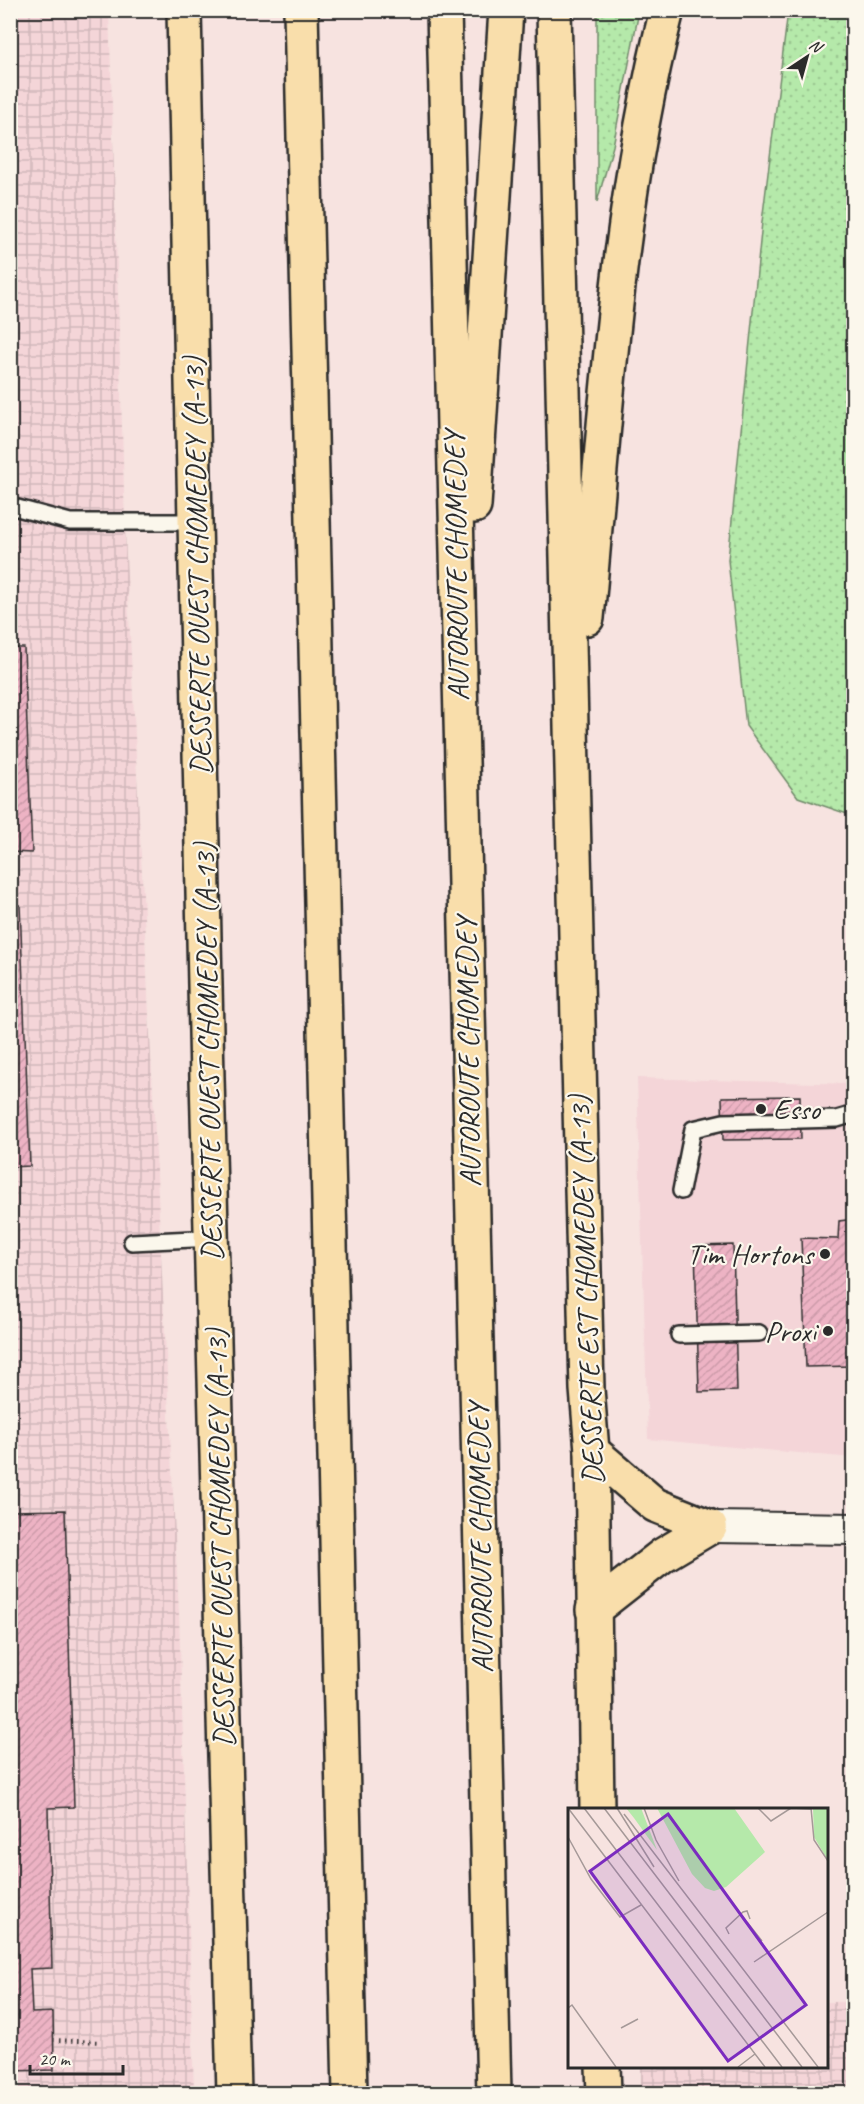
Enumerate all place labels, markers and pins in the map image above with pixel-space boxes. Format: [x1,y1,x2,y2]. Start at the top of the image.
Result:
place label: Esso [773,1090,821,1128]
marker: Esso [754,1102,768,1116]
place label: Tim Hortons [687,1235,816,1273]
marker: Tim Hortons [818,1247,832,1261]
place label: Proxi [765,1312,819,1350]
marker: Proxi [821,1324,835,1338]

